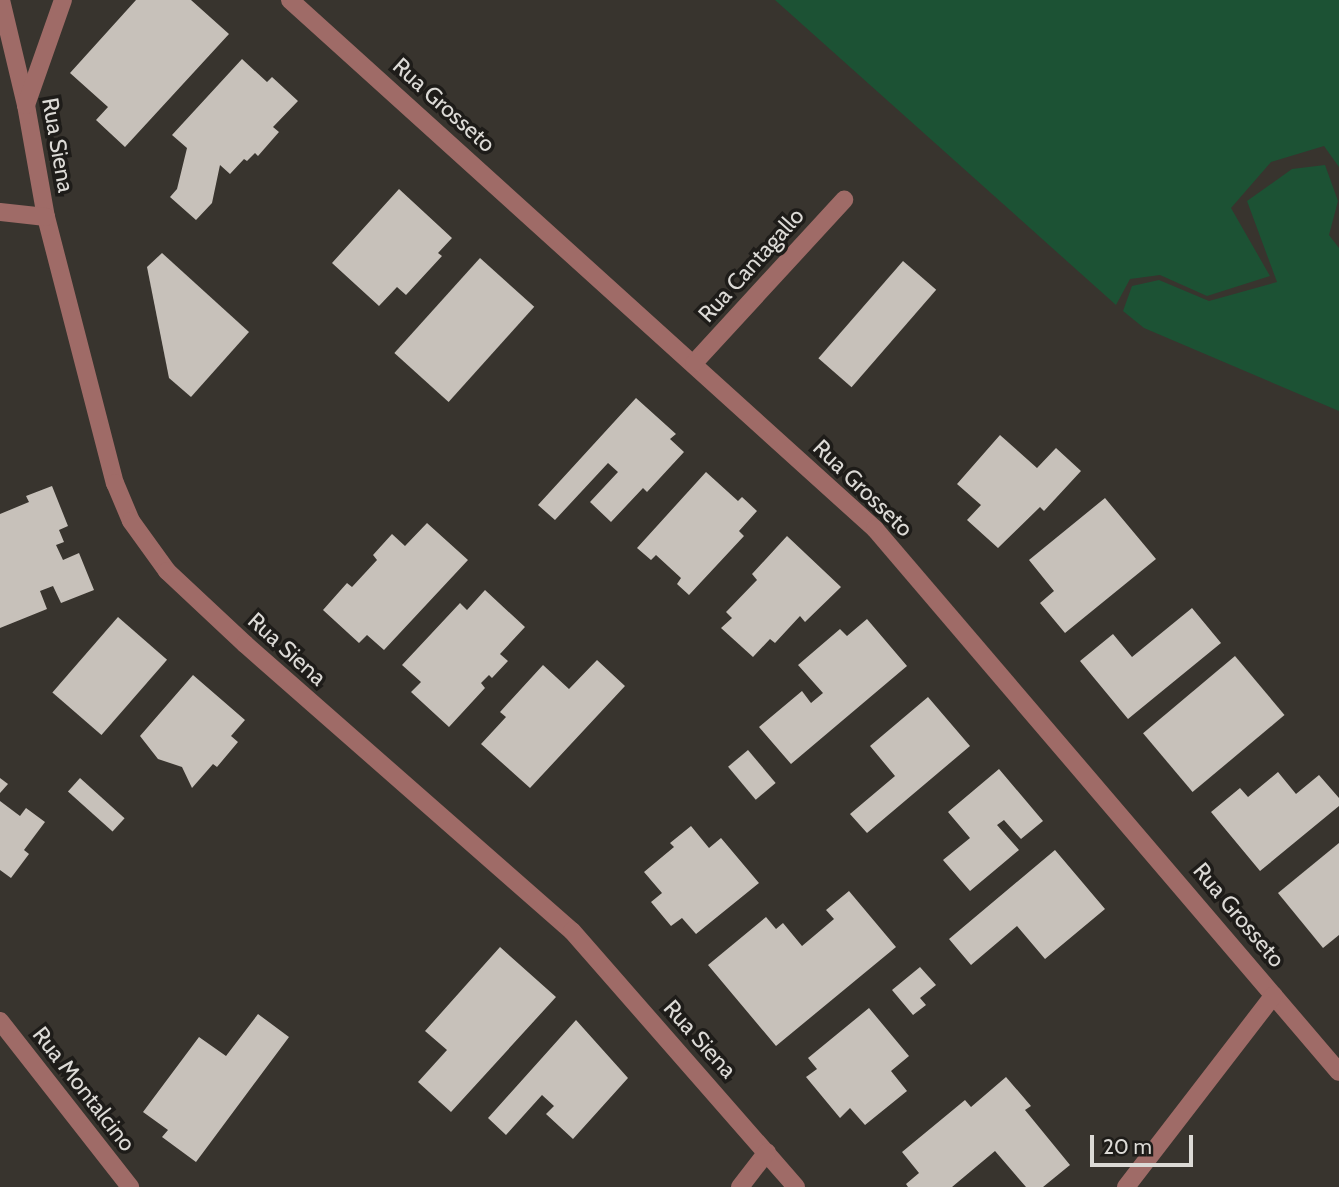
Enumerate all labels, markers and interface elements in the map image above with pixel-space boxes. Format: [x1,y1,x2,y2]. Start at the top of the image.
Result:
street label: Rua Grosseto [387,52,501,158]
street label: Rua Siena [36,95,80,195]
street label: Rua Cantagallo [692,202,810,328]
street label: Rua Grosseto [807,434,919,542]
street label: Rua Siena [242,607,332,691]
street label: Rua Grosseto [1187,857,1291,973]
street label: Rua Siena [658,994,742,1084]
street label: Rua Montalcino [27,1021,141,1157]
scale bar [1094,1120,1197,1164]
text: 20 m [1103,1134,1152,1159]

